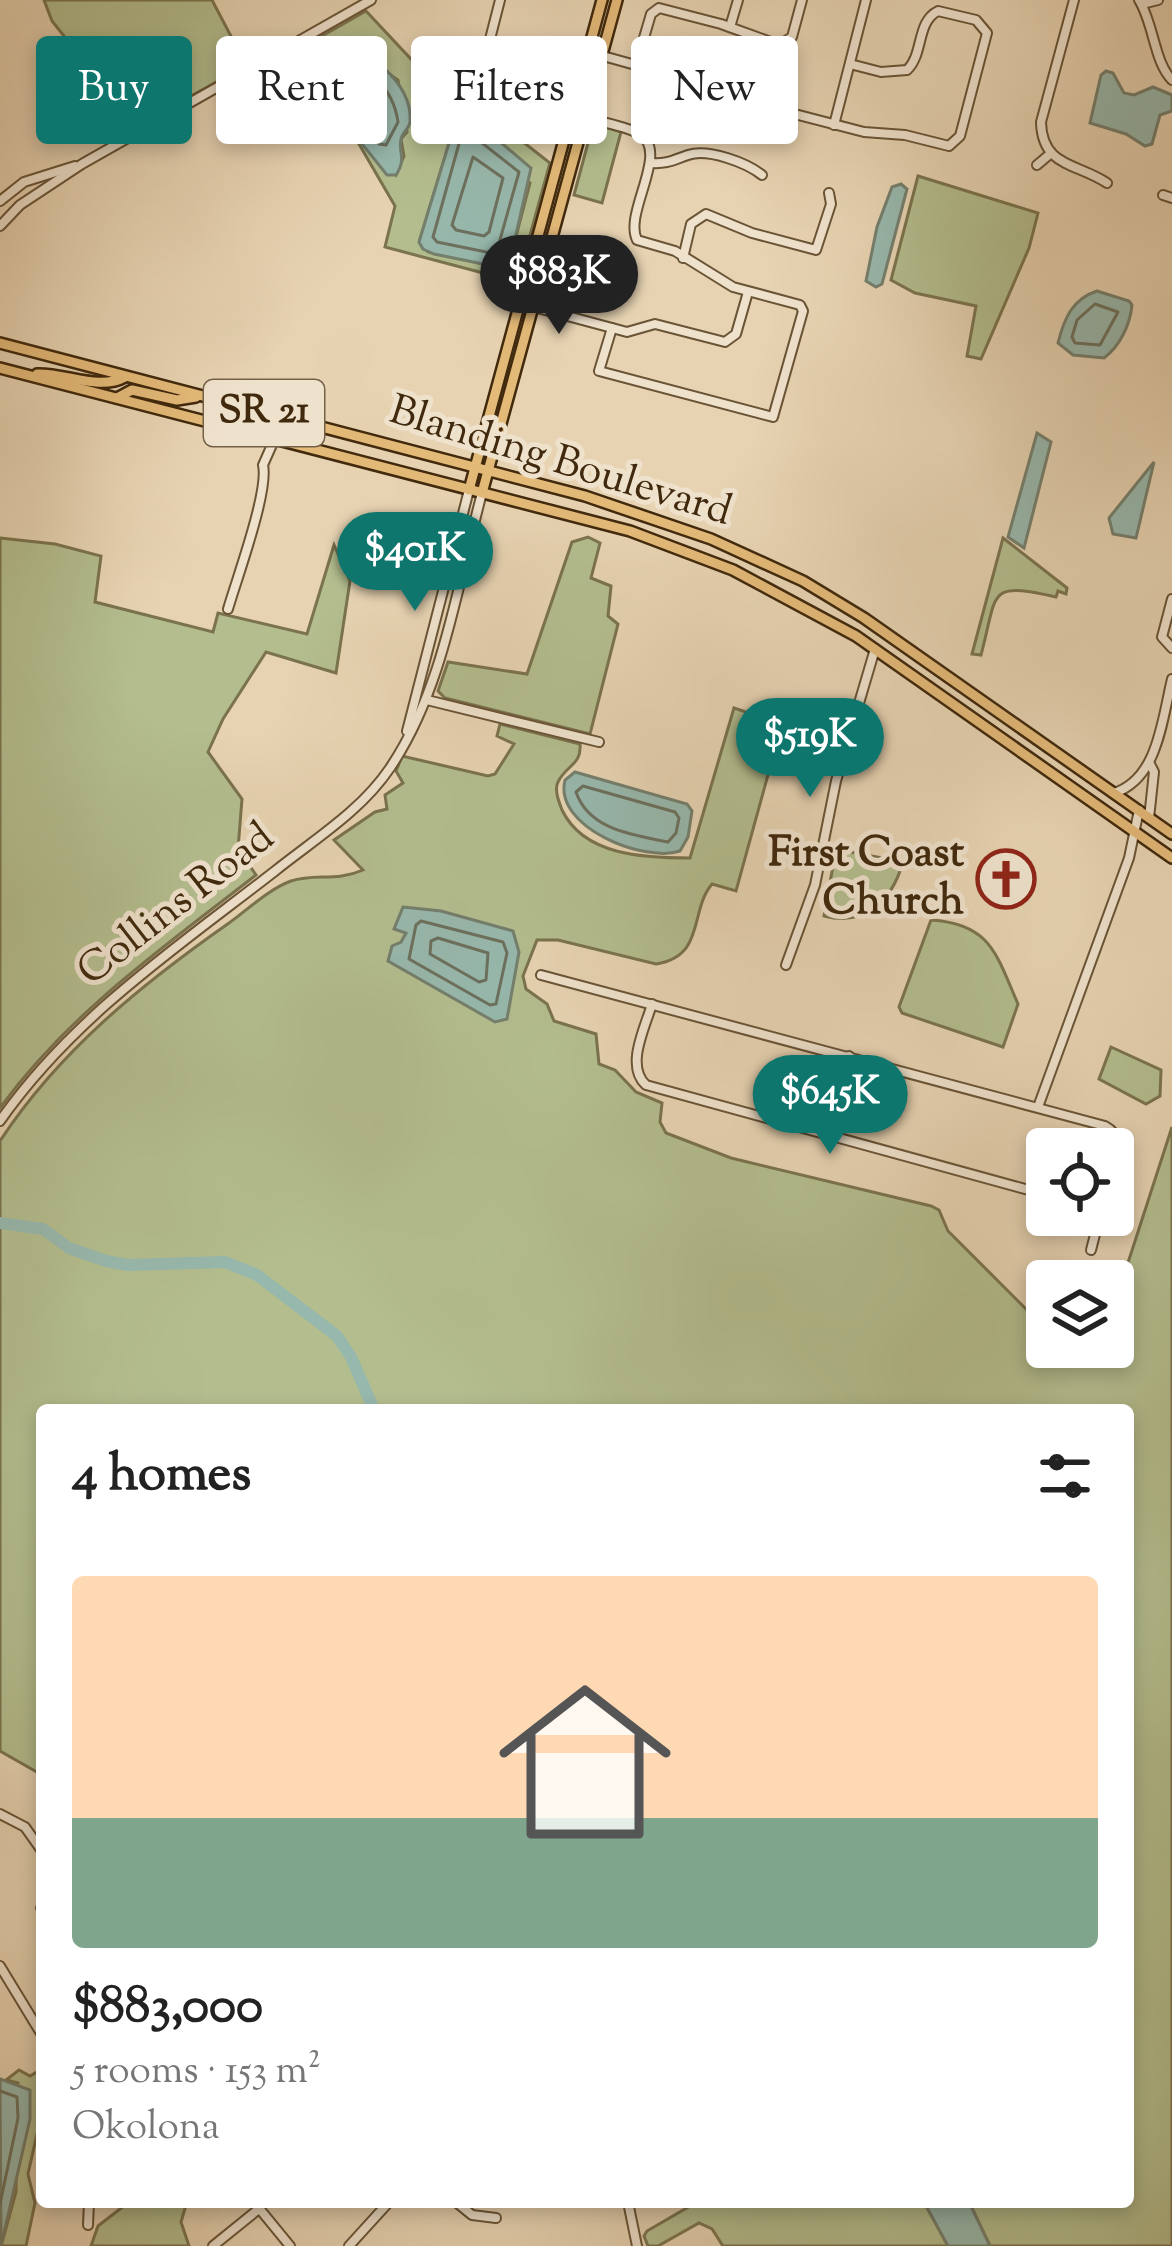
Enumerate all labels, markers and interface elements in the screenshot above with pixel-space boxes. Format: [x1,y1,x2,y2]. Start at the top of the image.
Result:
chip: Buy [36,36,192,144]
chip: Rent [216,36,387,144]
chip: Filters [411,36,607,144]
chip: New [631,36,798,144]
pin: $883K [475,235,643,337]
text: $883K [507,246,611,302]
road number: SR 21 [204,380,324,446]
street label: Blanding Boulevard [381,382,739,544]
pin: $401K [331,512,499,614]
text: $401K [364,523,466,579]
pin: $519K [726,698,894,800]
text: $519K [763,709,857,765]
street label: Collins Road [66,810,288,1002]
place label: First Coast Church [768,825,965,933]
church icon: First Coast Church [975,848,1037,910]
pin: $645K [746,1055,914,1157]
text: $645K [780,1066,880,1122]
map controls [1026,1128,1134,1368]
button: locate [1026,1128,1134,1236]
button: layers [1026,1260,1134,1368]
text: 4 homes [72,1440,251,1513]
icon: filters [1032,1443,1098,1509]
icon: home [477,1654,693,1870]
text: $883,000 [72,1972,263,2045]
text: 5 rooms · 153 m² [72,2045,321,2101]
text: Okolona [72,2101,220,2157]

